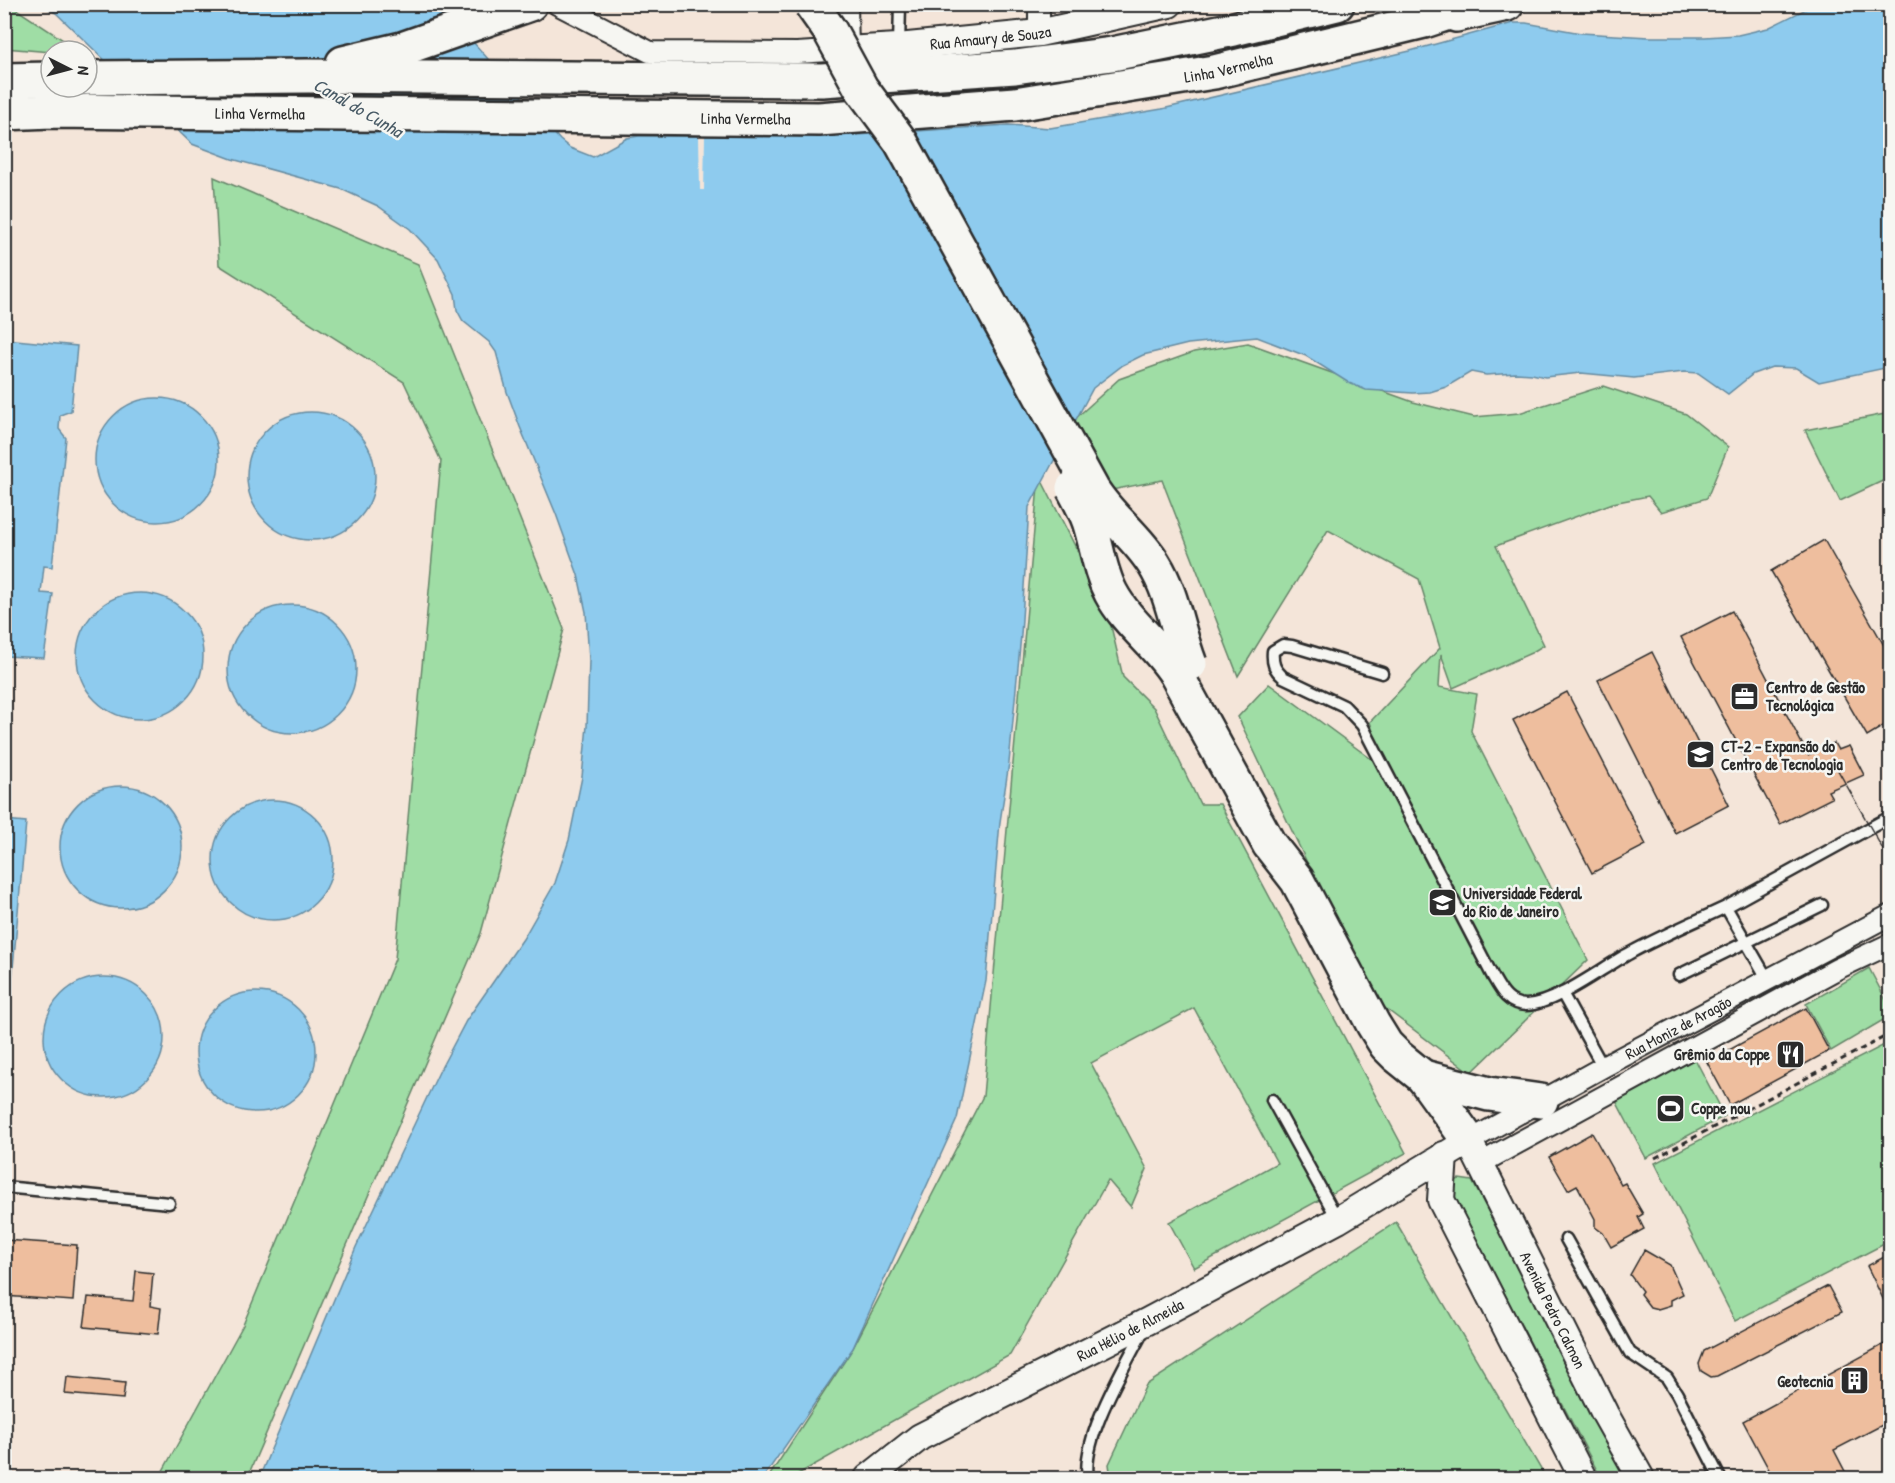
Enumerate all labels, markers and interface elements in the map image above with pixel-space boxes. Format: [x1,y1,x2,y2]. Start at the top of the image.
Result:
street label: Rua Amaury de Souza [929,20,1053,55]
north arrow [39,39,99,99]
street label: Linha Vermelha [1183,47,1274,88]
text: N [72,65,95,76]
water label: Canal do Cunha [309,72,409,144]
street label: Linha Vermelha [215,102,305,125]
street label: Linha Vermelha [701,107,791,130]
place label: Centro de Gestão Tecnológica [1765,676,1865,717]
office icon: Centro de Gestão Tecnológica [1729,680,1761,712]
place label: CT-2 - Expansão do Centro de Tecnologia [1721,735,1844,776]
school or university icon: CT-2 - Expansão do Centro de Tecnologia [1684,739,1716,771]
place label: Universidade Federal do Rio de Janeiro [1463,882,1582,922]
school or university icon: Universidade Federal do Rio de Janeiro [1426,886,1458,918]
street label: Rua Moniz de Aragão [1621,990,1736,1064]
restaurant icon: Grêmio da Coppe [1775,1038,1807,1070]
place label: Grêmio da Coppe [1674,1043,1771,1066]
sports icon: Coppe nou [1654,1092,1686,1124]
place label: Coppe nou [1691,1097,1751,1120]
street label: Avenida Pedro Calmon [1515,1248,1592,1372]
street label: Rua Hélio de Almeida [1073,1293,1187,1366]
building icon: Geotecnia [1838,1365,1870,1397]
place label: Geotecnia [1777,1370,1834,1392]

